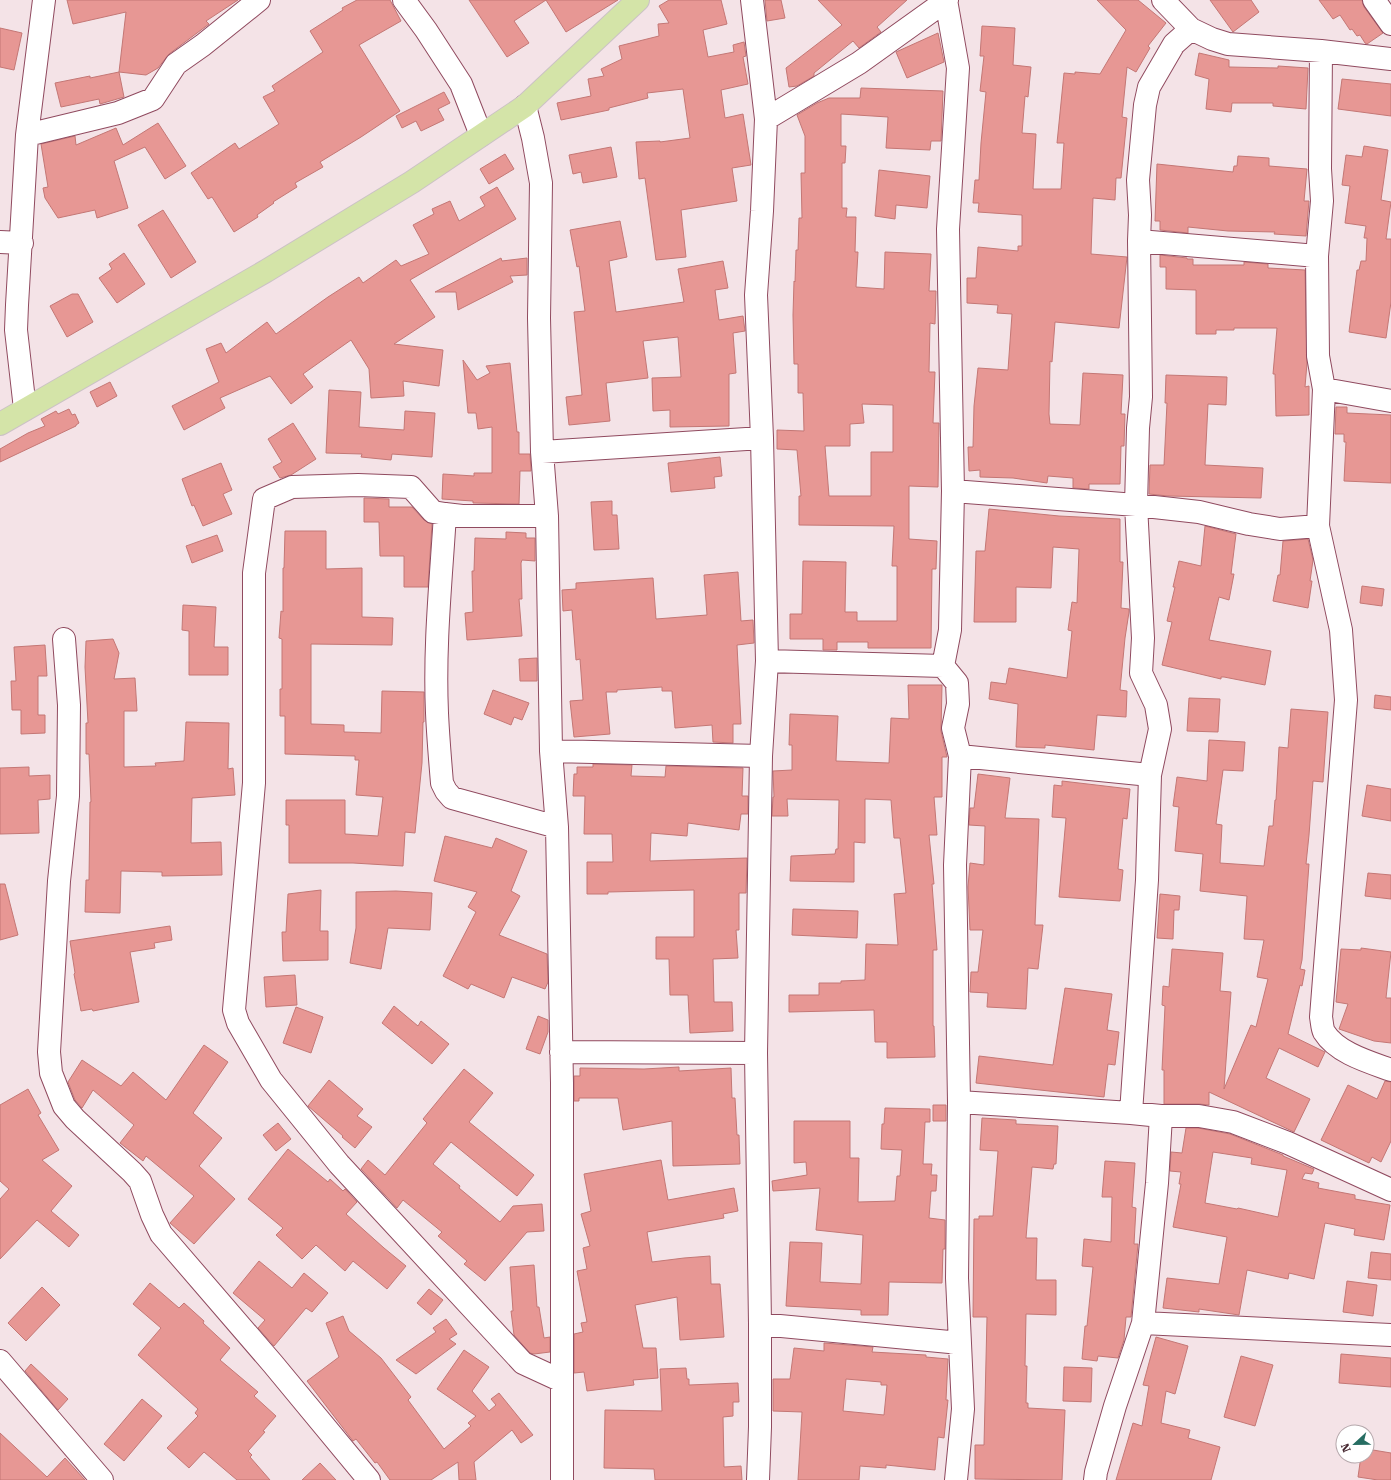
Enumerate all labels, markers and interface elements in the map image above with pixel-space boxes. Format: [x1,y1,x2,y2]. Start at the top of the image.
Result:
north arrow [1335,1424,1375,1464]
text: N [1338,1441,1354,1454]

